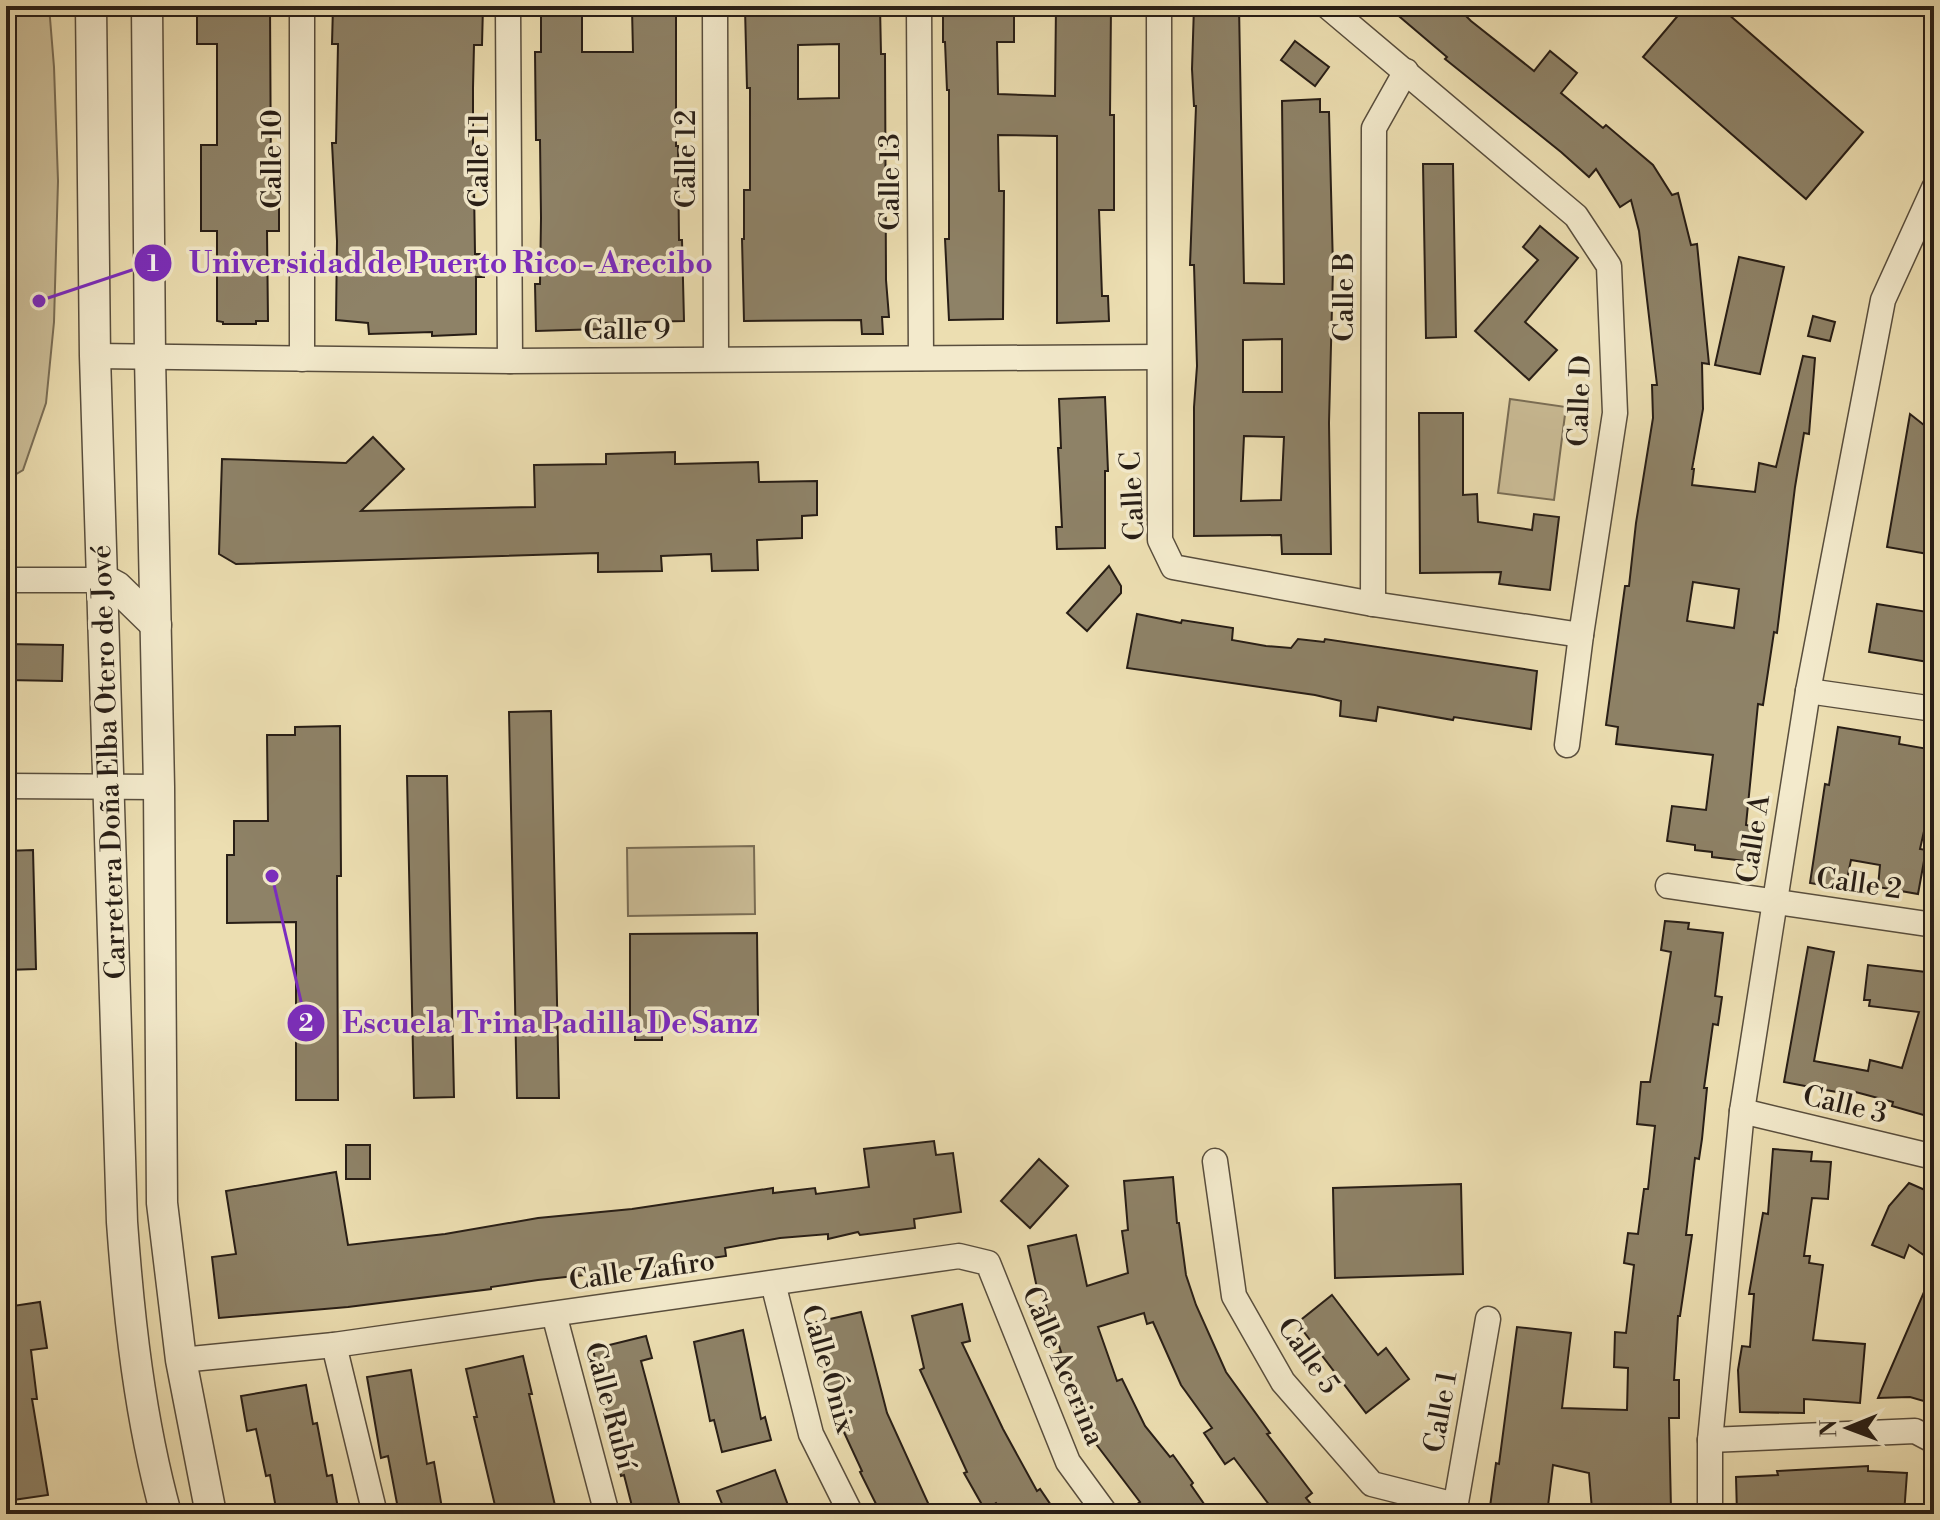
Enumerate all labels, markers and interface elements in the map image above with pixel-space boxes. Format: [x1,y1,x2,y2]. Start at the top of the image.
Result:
street label: Calle 10 [255,109,290,209]
street label: Calle 12 [669,110,704,208]
street label: Calle 11 [462,113,497,207]
street label: Calle 13 [873,133,908,231]
callout: Universidad de Puerto Rico - Arecibo [133,236,729,290]
text: Universidad de Puerto Rico - Arecibo [189,245,713,283]
text: 1 [147,249,159,279]
street label: Calle B [1327,252,1362,342]
street label: Calle 9 [584,313,670,348]
street label: Calle D [1561,355,1599,447]
street label: Calle C [1113,451,1153,541]
street label: Carretera Doña Elba Otero de Jové [84,544,134,980]
street label: Calle A [1730,791,1778,886]
street label: Calle 2 [1814,861,1904,907]
callout: Escuela Trina Padilla De Sanz [286,996,774,1050]
text: Escuela Trina Padilla De Sanz [342,1005,758,1043]
text: 2 [299,1009,314,1039]
street label: Calle 3 [1799,1078,1891,1132]
street label: Calle Zafiro [567,1243,717,1299]
street label: Calle Acerina [1014,1281,1113,1452]
street label: Calle Ónix [793,1300,865,1438]
street label: Calle 5 [1269,1311,1347,1401]
street label: Calle Rubí [576,1338,644,1475]
street label: Calle 1 [1417,1369,1465,1455]
north arrow [1808,1388,1888,1468]
text: N [1816,1419,1843,1437]

